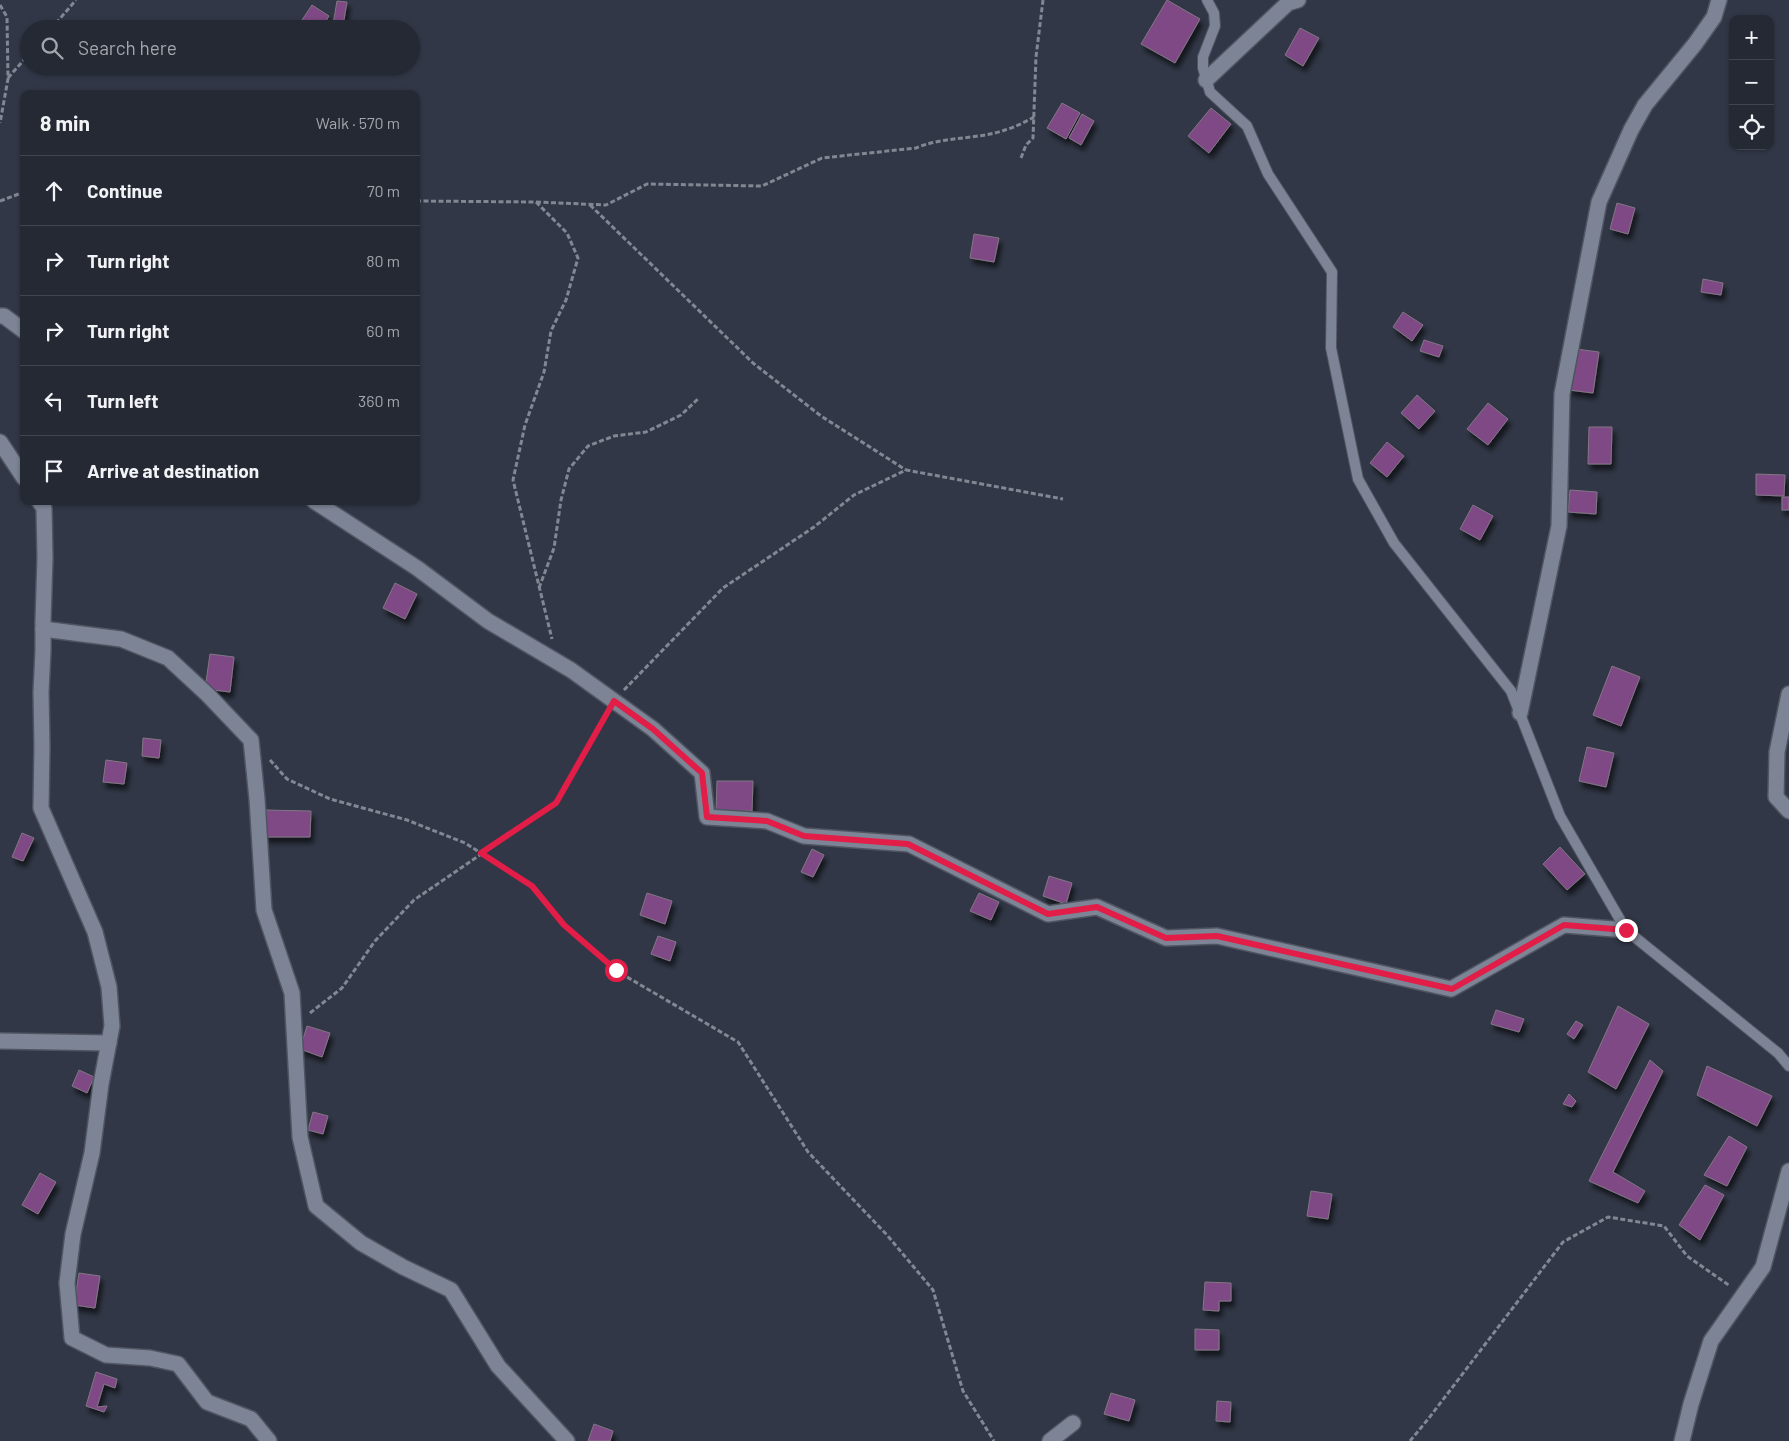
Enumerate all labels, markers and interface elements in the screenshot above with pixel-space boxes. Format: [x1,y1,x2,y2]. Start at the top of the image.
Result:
map controls [1729,15,1774,150]
button: + [1729,15,1774,60]
search box [20,20,420,75]
icon: search [38,34,66,62]
text: Search here [78,36,177,59]
button: − [1729,60,1774,105]
button: locate [1729,105,1774,150]
text: 8 min [40,110,90,135]
text: Walk · 570 m [316,113,400,132]
icon: ahead [40,177,68,205]
text: Continue [87,179,163,202]
text: 70 m [367,181,400,200]
icon: right [40,247,68,275]
text: Turn right [87,249,169,272]
text: 80 m [366,251,400,270]
icon: right [40,317,68,345]
text: Turn right [87,319,169,342]
text: 60 m [366,321,400,340]
icon: left [40,387,68,415]
text: Turn left [87,389,158,412]
text: 360 m [358,391,400,410]
icon: arrive [40,457,68,485]
text: Arrive at destination [87,459,259,482]
route end [1615,919,1638,942]
route start [605,959,628,982]

